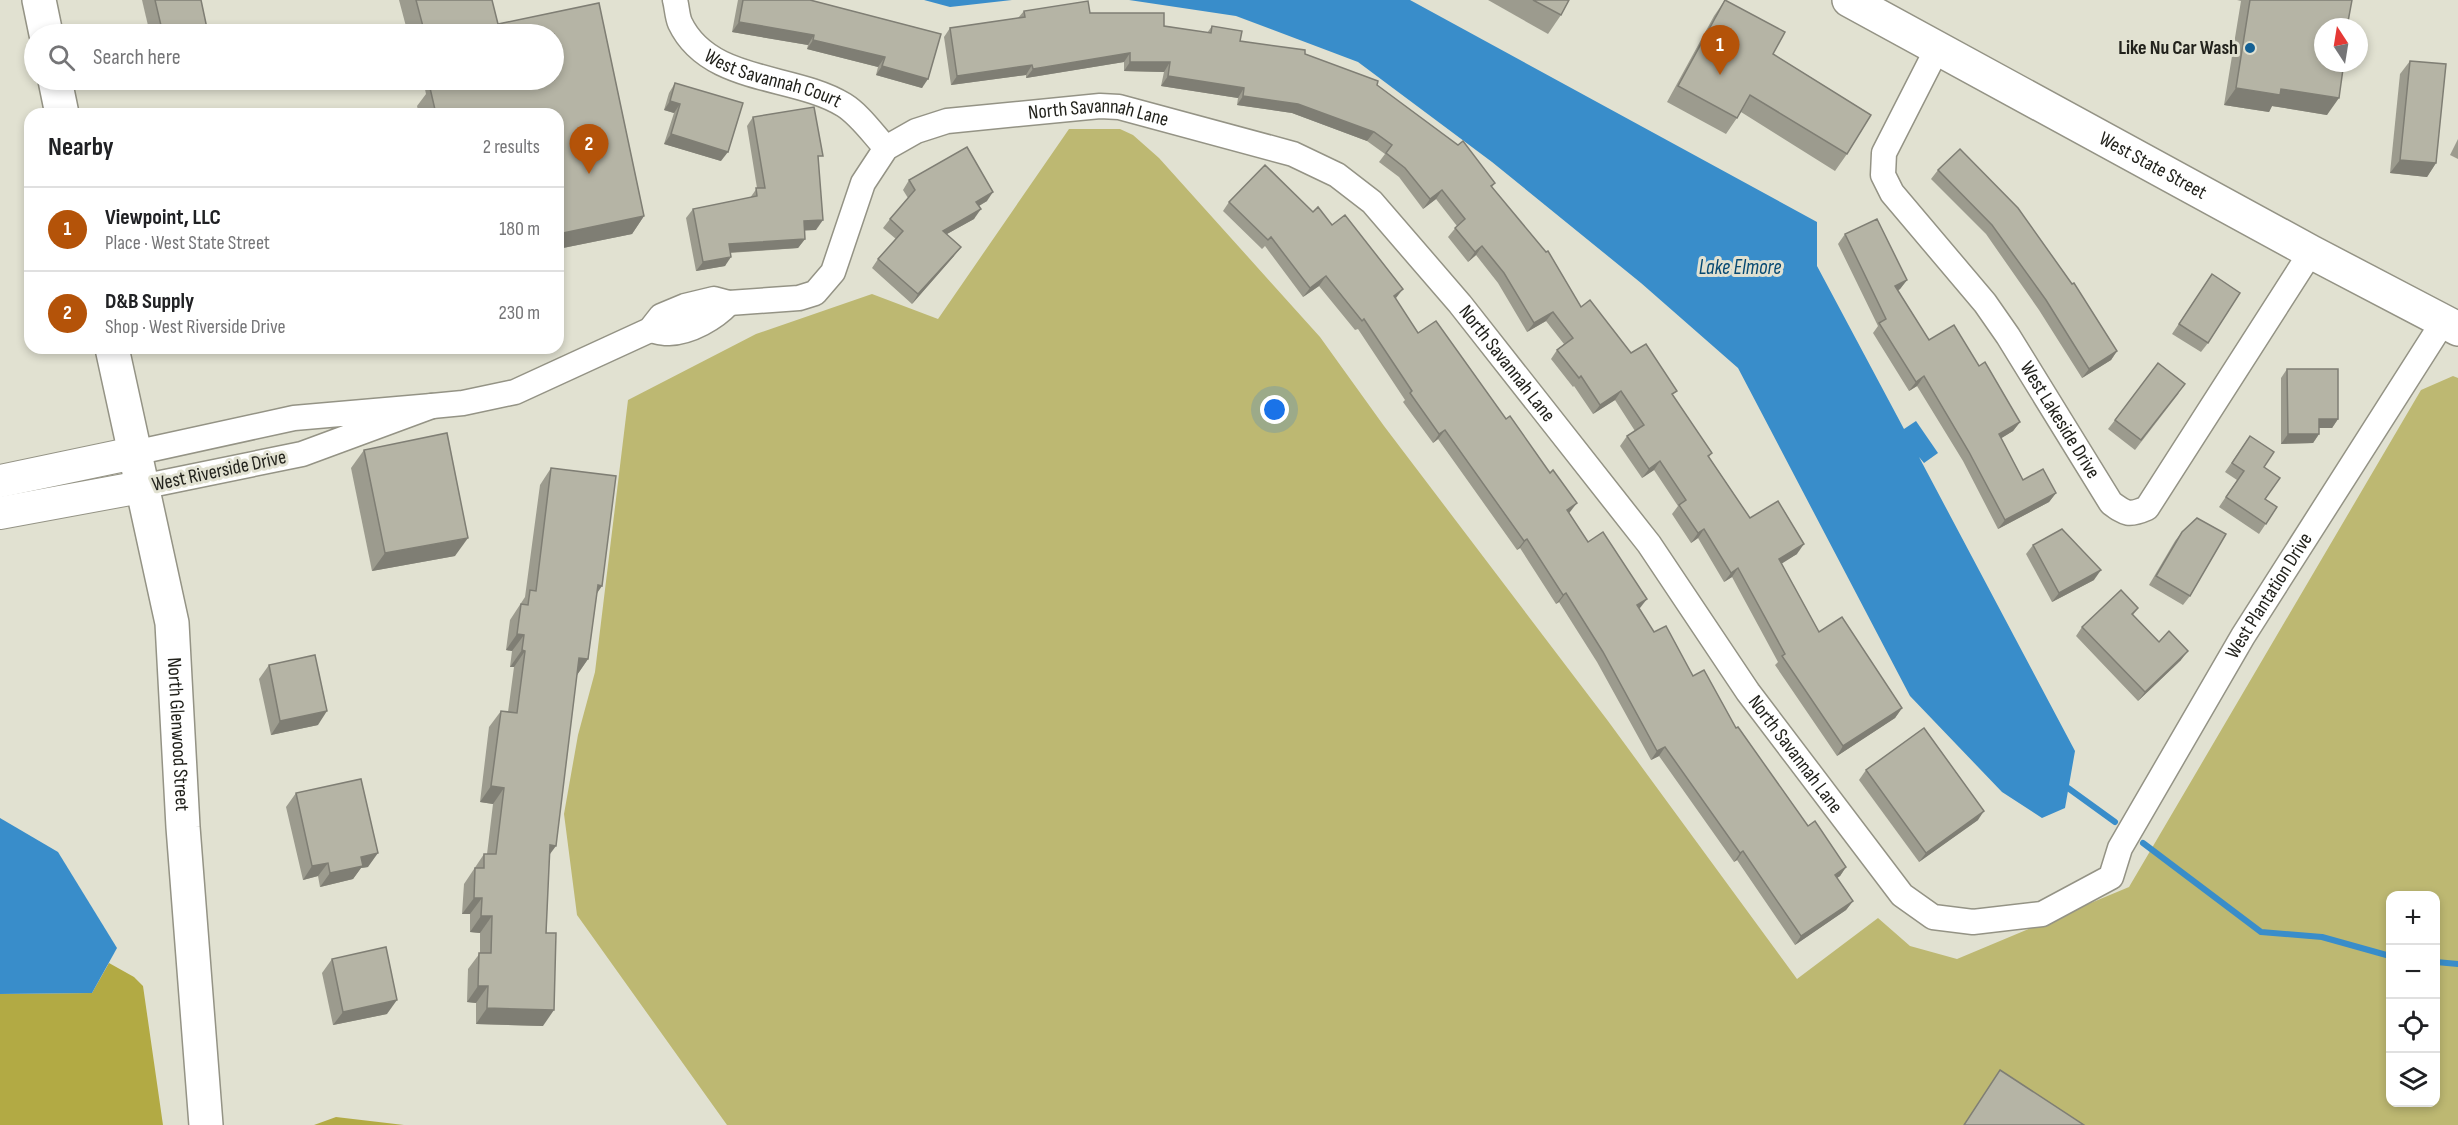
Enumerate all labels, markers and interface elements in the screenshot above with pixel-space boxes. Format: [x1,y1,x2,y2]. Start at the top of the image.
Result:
north arrow [2314,18,2368,72]
search box [24,24,564,90]
pin: 1 [1700,26,1740,75]
place label: Like Nu Car Wash [2118,36,2238,60]
icon: search [45,41,78,74]
marker: Like Nu Car Wash [2243,41,2257,55]
text: Search here [93,44,180,71]
street label: West Savannah Court [699,44,846,113]
street label: North Savannah Lane [1027,94,1171,132]
pin: 2 [570,124,608,174]
street label: West State Street [2095,127,2211,205]
text: Nearby [48,132,114,163]
text: 2 results [483,135,540,159]
text: Viewpoint, LLC [105,204,221,231]
text: 1 [64,217,71,241]
text: 180 m [499,217,540,241]
text: Place · West State Street [105,231,270,255]
water label: Lake Elmore [1699,255,1781,280]
text: D&B Supply [105,288,194,315]
street label: North Savannah Lane [1454,300,1560,427]
text: 2 [63,301,72,325]
text: 230 m [498,301,540,325]
text: Shop · West Riverside Drive [105,315,286,339]
street label: West Lakeside Drive [2015,357,2105,483]
your location [1260,395,1289,424]
street label: West Riverside Drive [150,445,288,497]
street label: West Plantation Drive [2220,528,2318,663]
street label: North Glenwood Street [162,657,194,812]
street label: North Savannah Lane [1743,691,1848,818]
map controls [2386,891,2440,1107]
button: + [2386,891,2440,945]
button: − [2386,945,2440,999]
button: locate [2386,999,2440,1053]
button: layers [2386,1053,2440,1107]

